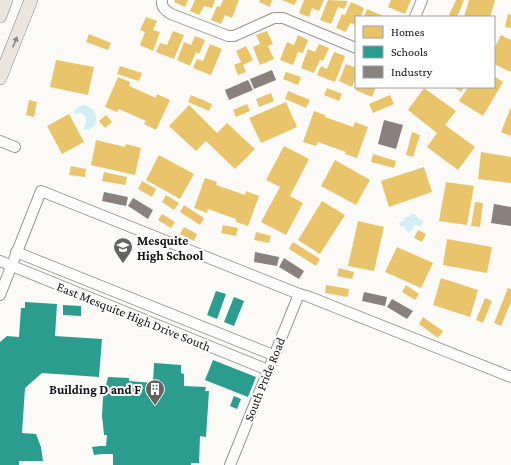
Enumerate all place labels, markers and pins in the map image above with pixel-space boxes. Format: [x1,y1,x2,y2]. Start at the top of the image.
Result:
place label: Mesquite High School [137,233,203,263]
school or university icon: Mesquite High School [112,236,134,264]
building icon: Building D and F [144,378,166,406]
place label: Building D and F [49,382,141,397]

